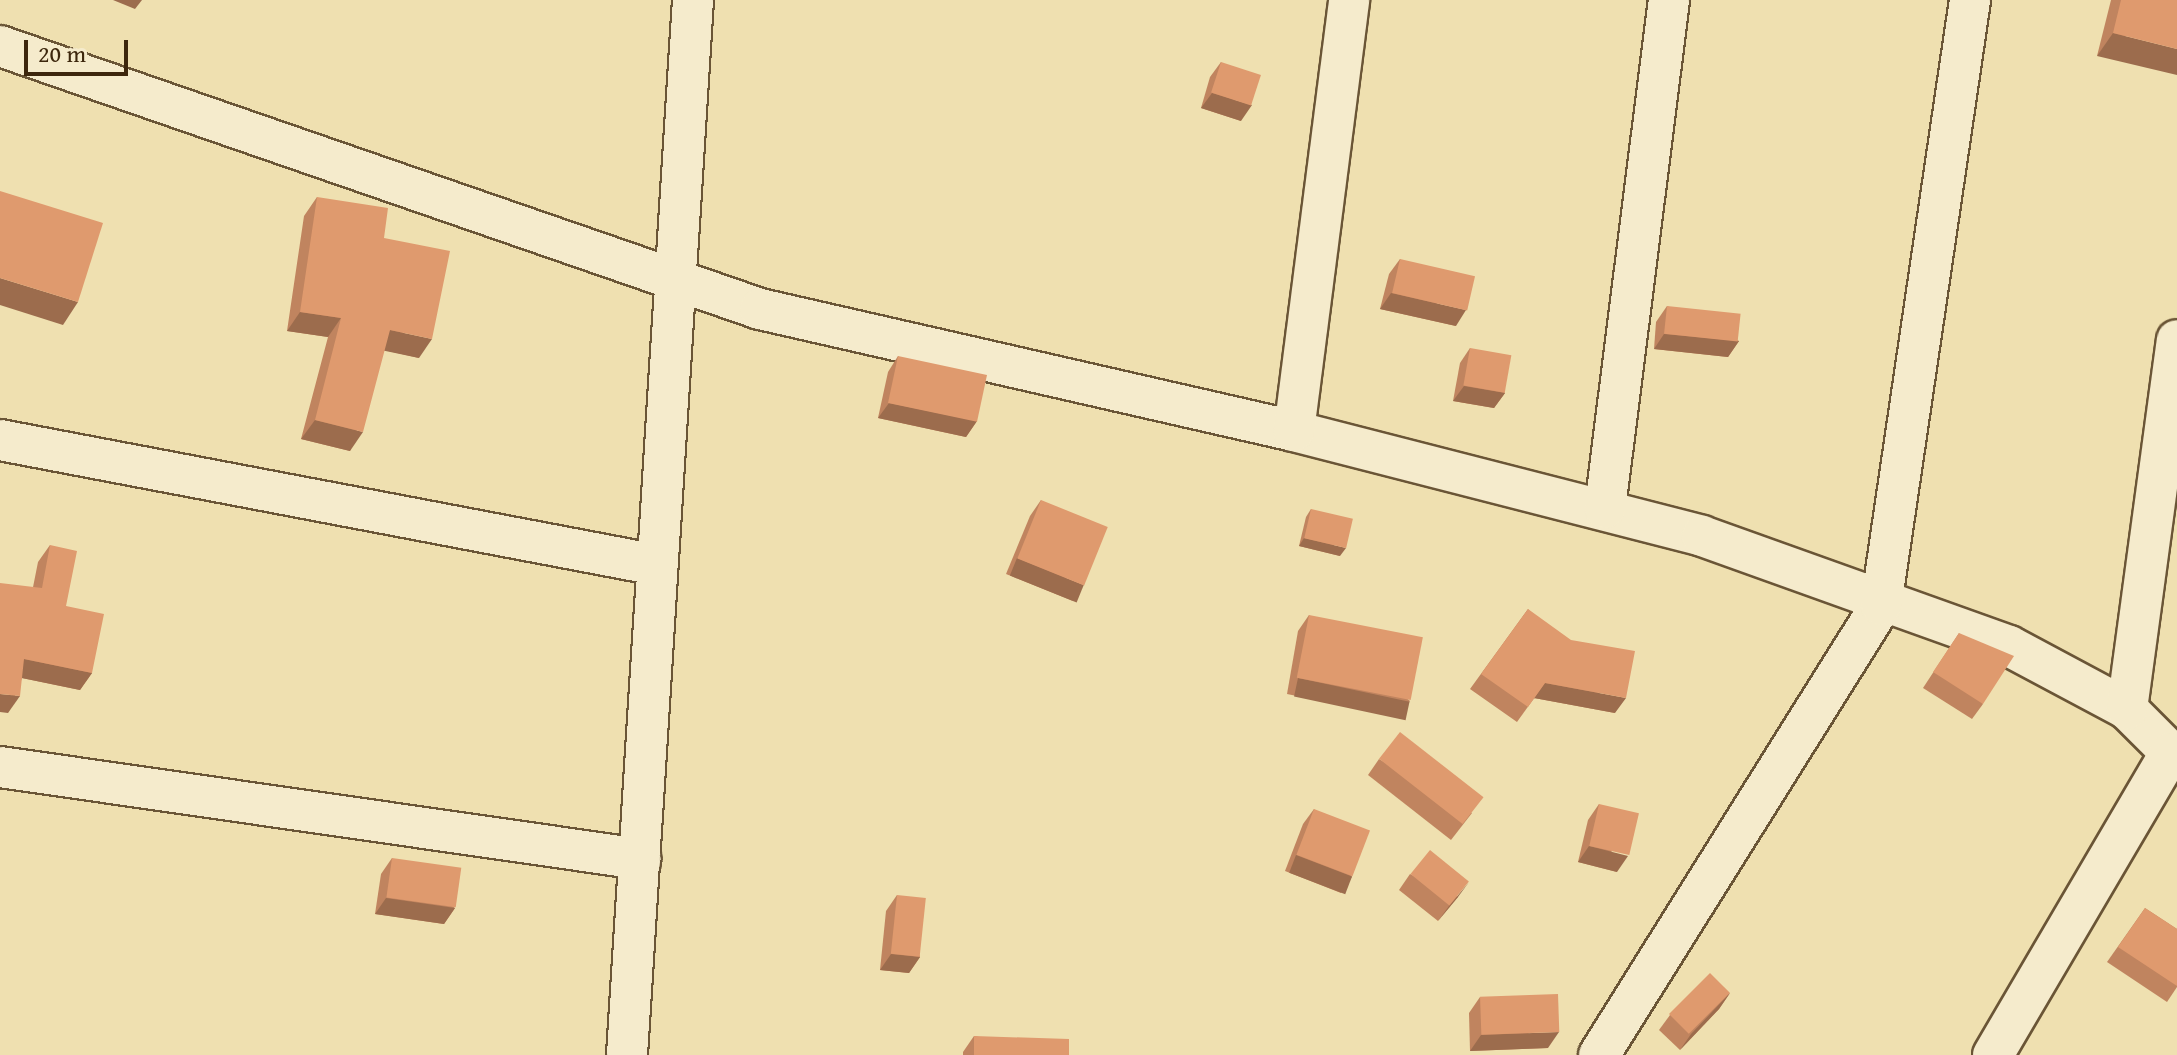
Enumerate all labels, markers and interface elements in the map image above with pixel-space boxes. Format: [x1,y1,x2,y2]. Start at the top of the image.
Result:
scale bar [28,24,132,74]
text: 20 m [38,36,86,71]

